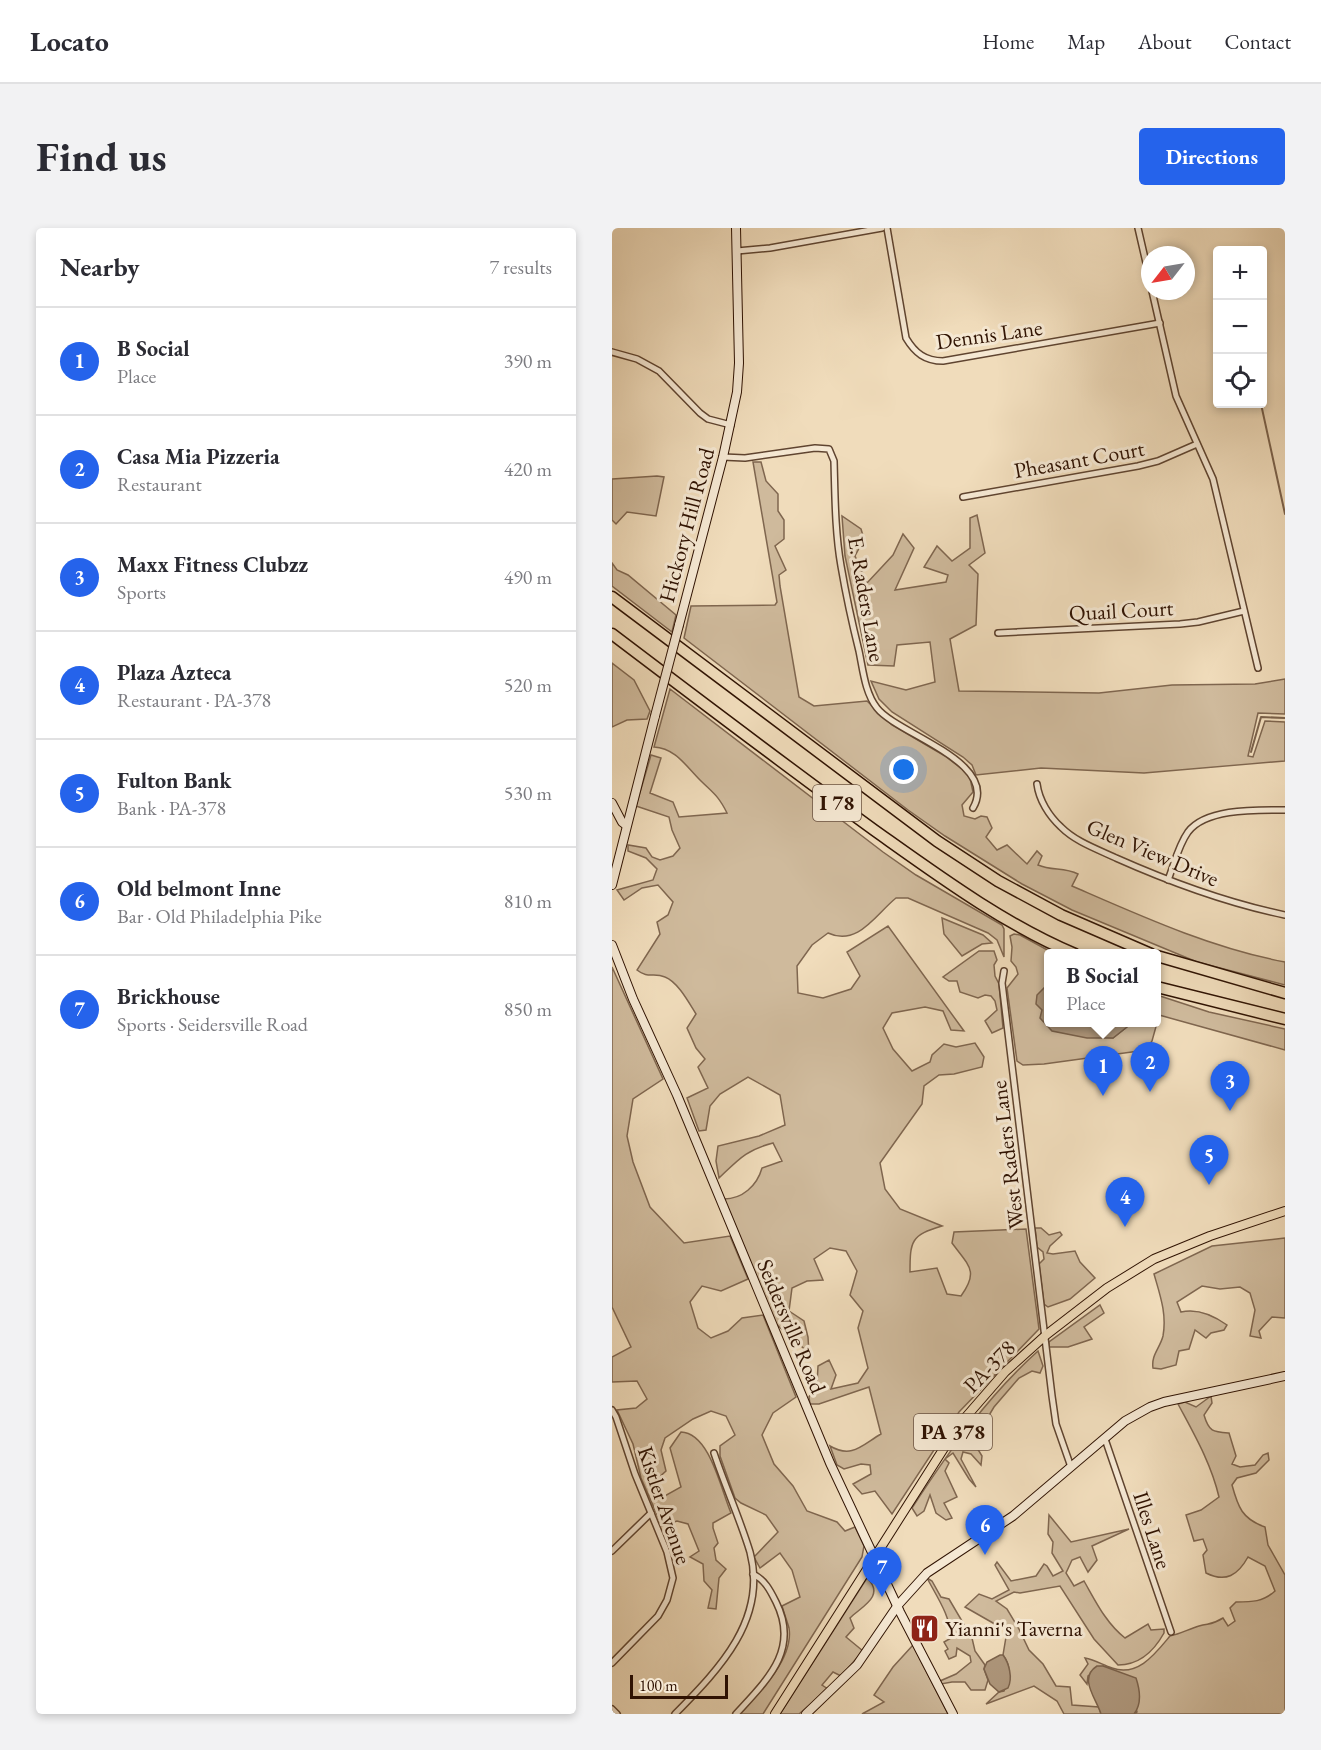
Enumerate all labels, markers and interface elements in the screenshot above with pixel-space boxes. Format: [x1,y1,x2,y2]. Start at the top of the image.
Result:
text: Locato [30,23,109,59]
text: Home [982,28,1034,55]
text: Map [1067,28,1105,55]
text: About [1138,28,1191,55]
text: Contact [1224,28,1291,55]
button: Directions [1139,128,1285,185]
text: Find us [36,129,167,184]
north arrow [1141,246,1195,300]
map controls [1213,246,1267,408]
button: + [1213,246,1267,300]
text: Nearby [60,250,140,284]
text: 7 results [489,254,552,280]
button: − [1213,300,1267,354]
street label: Dennis Lane [934,313,1045,356]
text: B Social [117,334,190,363]
text: 1 [74,348,85,374]
text: 390 m [504,348,552,374]
button: locate [1213,354,1267,408]
text: Place [117,363,156,389]
street label: Pheasant Court [1012,434,1147,485]
text: Casa Mia Pizzeria [117,442,280,471]
street label: Hickory Hill Road [652,444,721,606]
text: 2 [74,456,85,482]
text: 420 m [504,456,552,482]
text: Restaurant [117,471,202,497]
street label: E. Raders Lane [841,534,892,664]
text: Maxx Fitness Clubzz [117,550,308,579]
text: 3 [74,564,85,590]
text: 490 m [504,564,552,590]
text: Sports [117,579,166,605]
street label: Quail Court [1068,593,1174,628]
text: Plaza Azteca [117,658,231,687]
text: 4 [74,672,85,698]
text: 520 m [504,672,552,698]
text: Restaurant · PA-378 [117,687,271,713]
your location [889,755,918,784]
text: Fulton Bank [117,766,232,795]
text: 5 [74,780,85,806]
text: 530 m [504,780,552,806]
road number: I 78 [813,785,861,821]
text: Bank · PA-378 [117,795,226,821]
street label: Glen View Drive [1082,812,1224,893]
text: Old belmont Inne [117,874,281,903]
text: 6 [74,888,85,914]
text: 810 m [504,888,552,914]
text: Bar · Old Philadelphia Pike [117,903,322,929]
popup [1044,949,1161,1027]
text: B Social [1066,961,1139,990]
text: Brickhouse [117,982,220,1011]
text: Place [1066,990,1106,1016]
text: 7 [74,996,85,1022]
text: 850 m [504,996,552,1022]
text: Sports · Seidersville Road [117,1011,308,1037]
pin: 2 [1130,1042,1170,1092]
pin: 1 [1084,1046,1122,1096]
pin: 3 [1210,1062,1250,1111]
street label: West Raders Lane [984,1078,1031,1231]
pin: 5 [1190,1136,1228,1185]
pin: 4 [1106,1178,1144,1227]
street label: Seidersville Road [750,1255,833,1398]
street label: PA-378 [957,1334,1022,1399]
road number: PA 378 [914,1414,992,1450]
street label: Kistler Avenue [631,1442,698,1568]
street label: Illes Lane [1126,1488,1179,1573]
pin: 6 [966,1506,1004,1555]
pin: 7 [862,1548,902,1597]
restaurant icon: Yianni's Taverna [908,1612,940,1644]
place label: Yianni's Taverna [945,1614,1083,1643]
scale bar [630,1672,728,1700]
text: 100 m [639,1675,678,1696]

